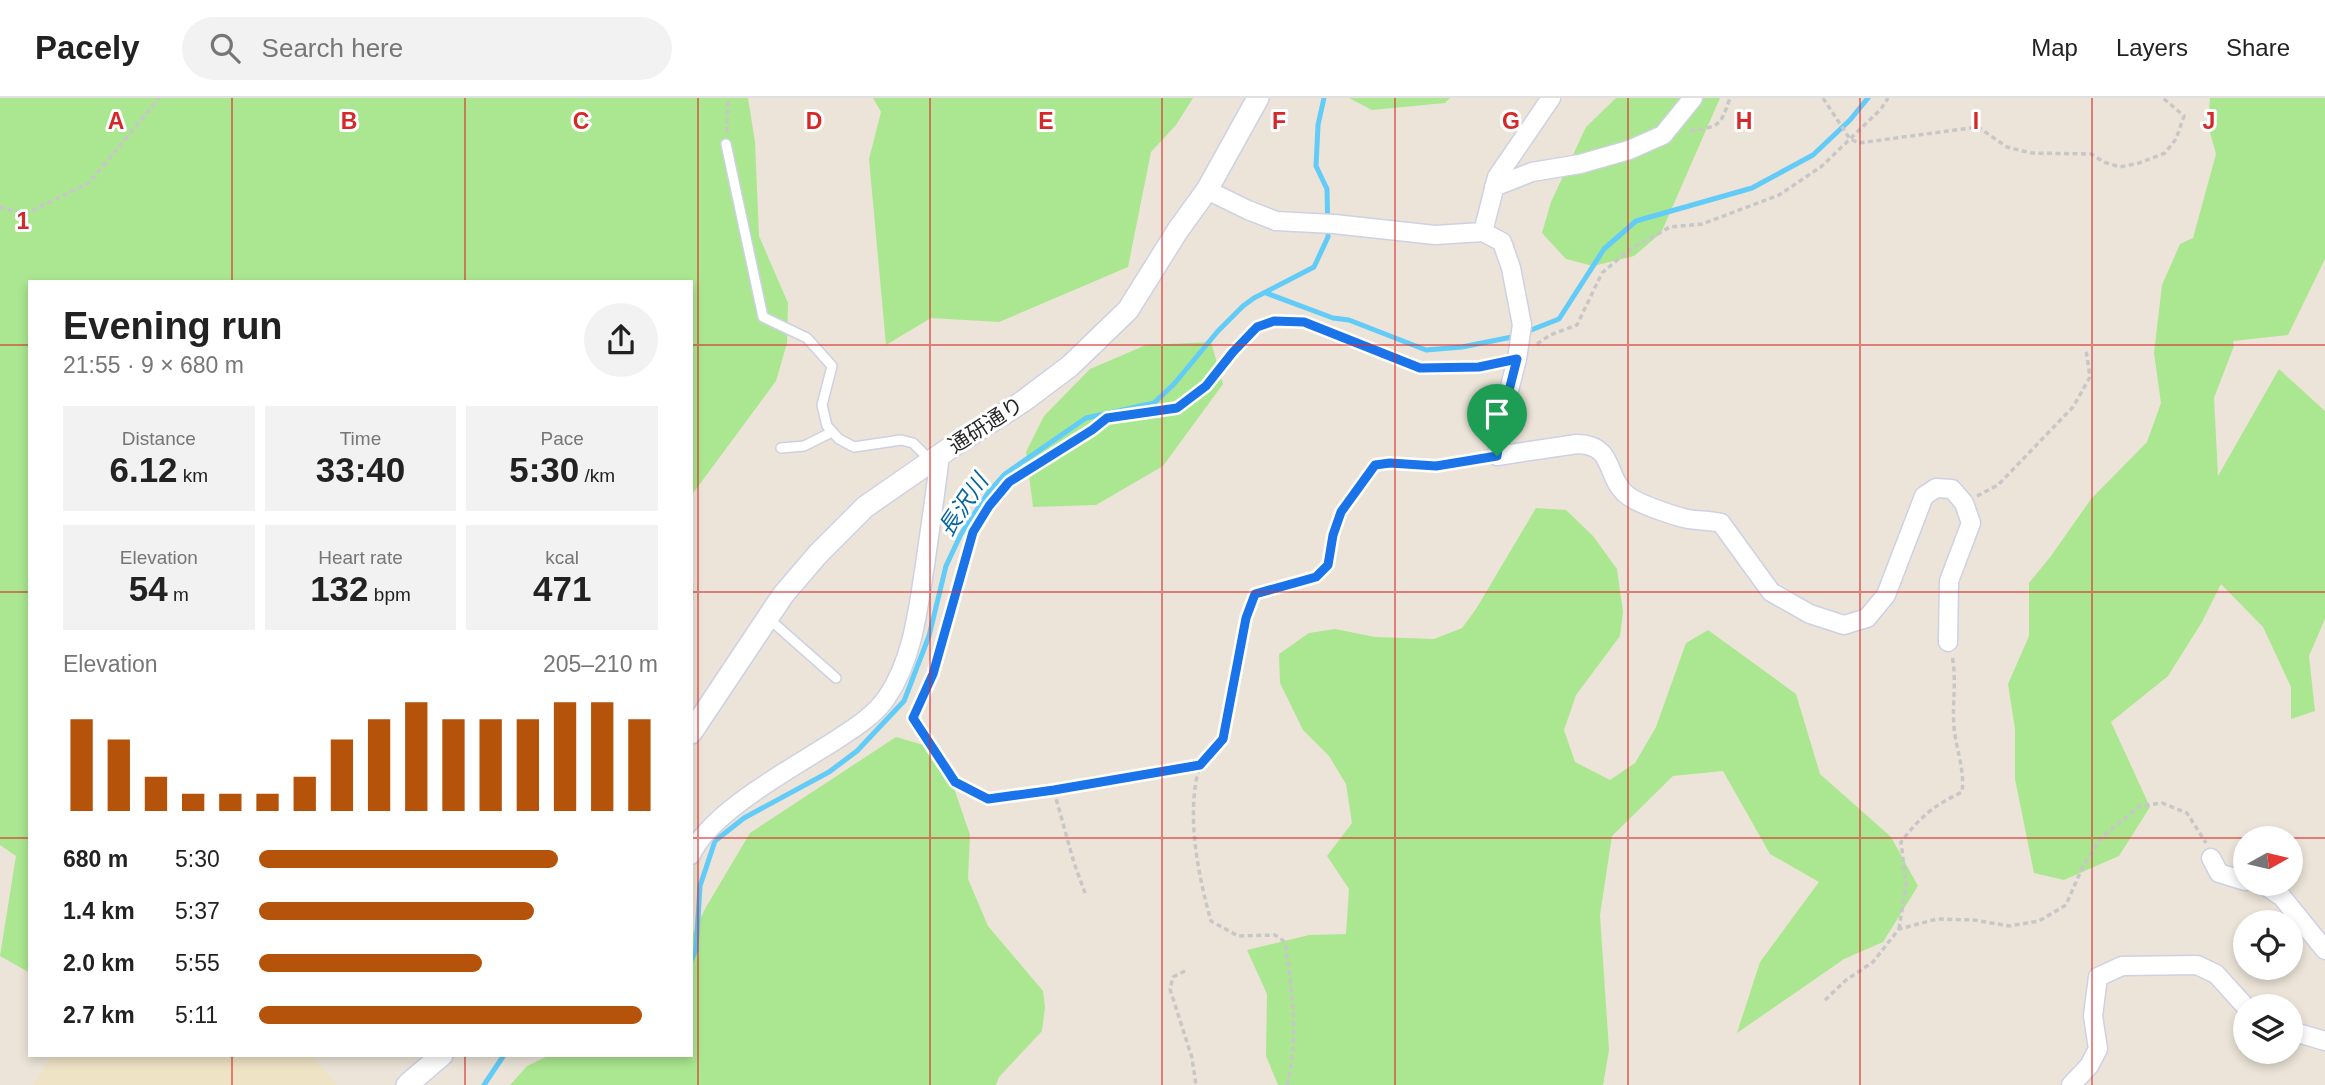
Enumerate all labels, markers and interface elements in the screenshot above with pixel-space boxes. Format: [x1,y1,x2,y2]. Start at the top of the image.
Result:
search box [182,17,672,80]
text: Pacely [35,29,140,66]
icon: search [206,29,244,67]
text: Search here [262,33,403,63]
text: Map [2031,34,2078,61]
text: Layers [2116,34,2188,61]
text: Share [2226,34,2290,61]
text: A [108,108,124,134]
text: B [341,108,357,134]
text: C [573,108,589,134]
text: D [806,108,822,134]
text: E [1038,108,1054,134]
text: F [1272,108,1286,134]
text: G [1502,108,1520,134]
text: H [1736,108,1752,134]
text: I [1973,108,1979,134]
text: J [2203,108,2215,134]
text: 1 [17,208,30,234]
button: share [584,303,658,377]
text: Evening run [63,305,283,347]
text: 21:55 · 9 × 680 m [63,352,244,378]
pin [1467,384,1527,456]
street label: 通研通り [944,392,1027,457]
icon: arrive [1478,395,1516,433]
text: Distance [122,428,196,449]
text: Time [340,428,381,449]
text: Pace [541,428,584,449]
text: 6.12 [109,450,178,489]
text: 33:40 [316,450,405,489]
text: 5:30 [509,450,579,489]
text: km [178,465,208,486]
text: /km [579,465,615,486]
water label: 長沢川 [933,467,995,541]
text: Elevation [120,547,198,568]
text: Heart rate [318,547,403,568]
text: kcal [545,547,579,568]
text: 54 [129,569,168,608]
text: 132 [310,569,369,608]
text: 471 [533,569,591,608]
text: m [168,584,189,605]
text: bpm [369,584,411,605]
text: Elevation [63,651,158,677]
text: 205–210 m [543,651,658,677]
north arrow [2233,826,2303,896]
map controls [2233,826,2303,1064]
text: 680 m [63,846,128,872]
text: 5:30 [175,846,220,872]
text: 1.4 km [63,898,135,924]
text: 5:37 [175,898,220,924]
button: locate [2233,910,2303,980]
text: 2.0 km [63,950,135,976]
text: 5:55 [175,950,220,976]
button: layers [2233,994,2303,1064]
text: 2.7 km [63,1002,135,1028]
text: 5:11 [175,1002,218,1028]

